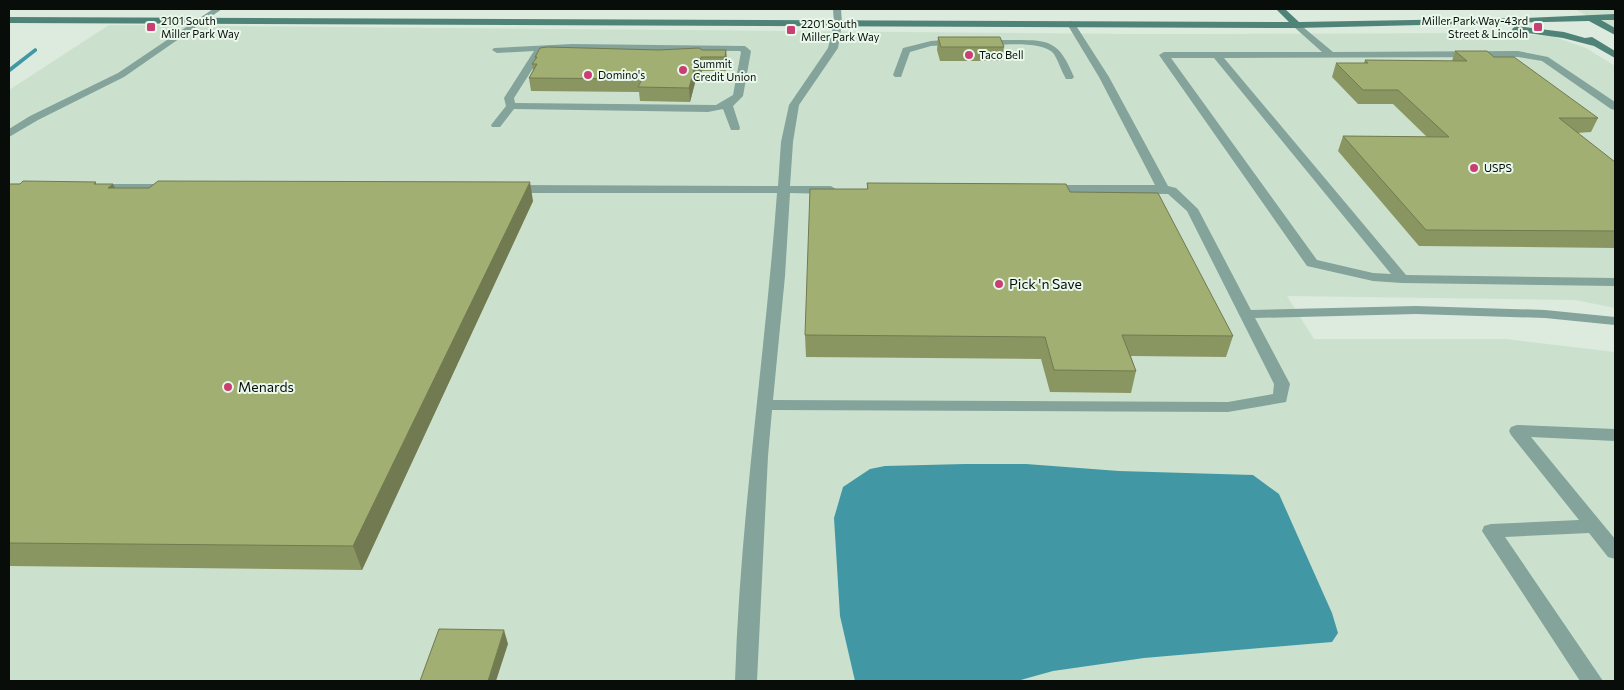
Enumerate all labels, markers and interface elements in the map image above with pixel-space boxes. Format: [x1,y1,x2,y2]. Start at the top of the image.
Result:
place label: 2101 South Miller Park Way [161,14,240,40]
place label: Miller Park Way-43rd Street & Lincoln [1422,14,1528,40]
place label: 2201 South Miller Park Way [801,17,880,43]
marker: 2101 South Miller Park Way [145,21,157,33]
marker: Miller Park Way-43rd Street & Lincoln [1532,21,1544,33]
marker: 2201 South Miller Park Way [785,24,797,36]
place label: Taco Bell [979,48,1023,61]
marker: Taco Bell [963,49,975,61]
place label: Summit Credit Union [693,57,756,83]
marker: Summit Credit Union [677,64,689,76]
place label: Domino's [598,68,645,81]
marker: Domino's [582,69,594,81]
place label: USPS [1484,161,1512,174]
marker: USPS [1468,162,1480,174]
place label: Pick 'n Save [1009,275,1082,292]
marker: Pick 'n Save [993,278,1005,290]
place label: Menards [238,378,294,395]
marker: Menards [222,381,234,393]

